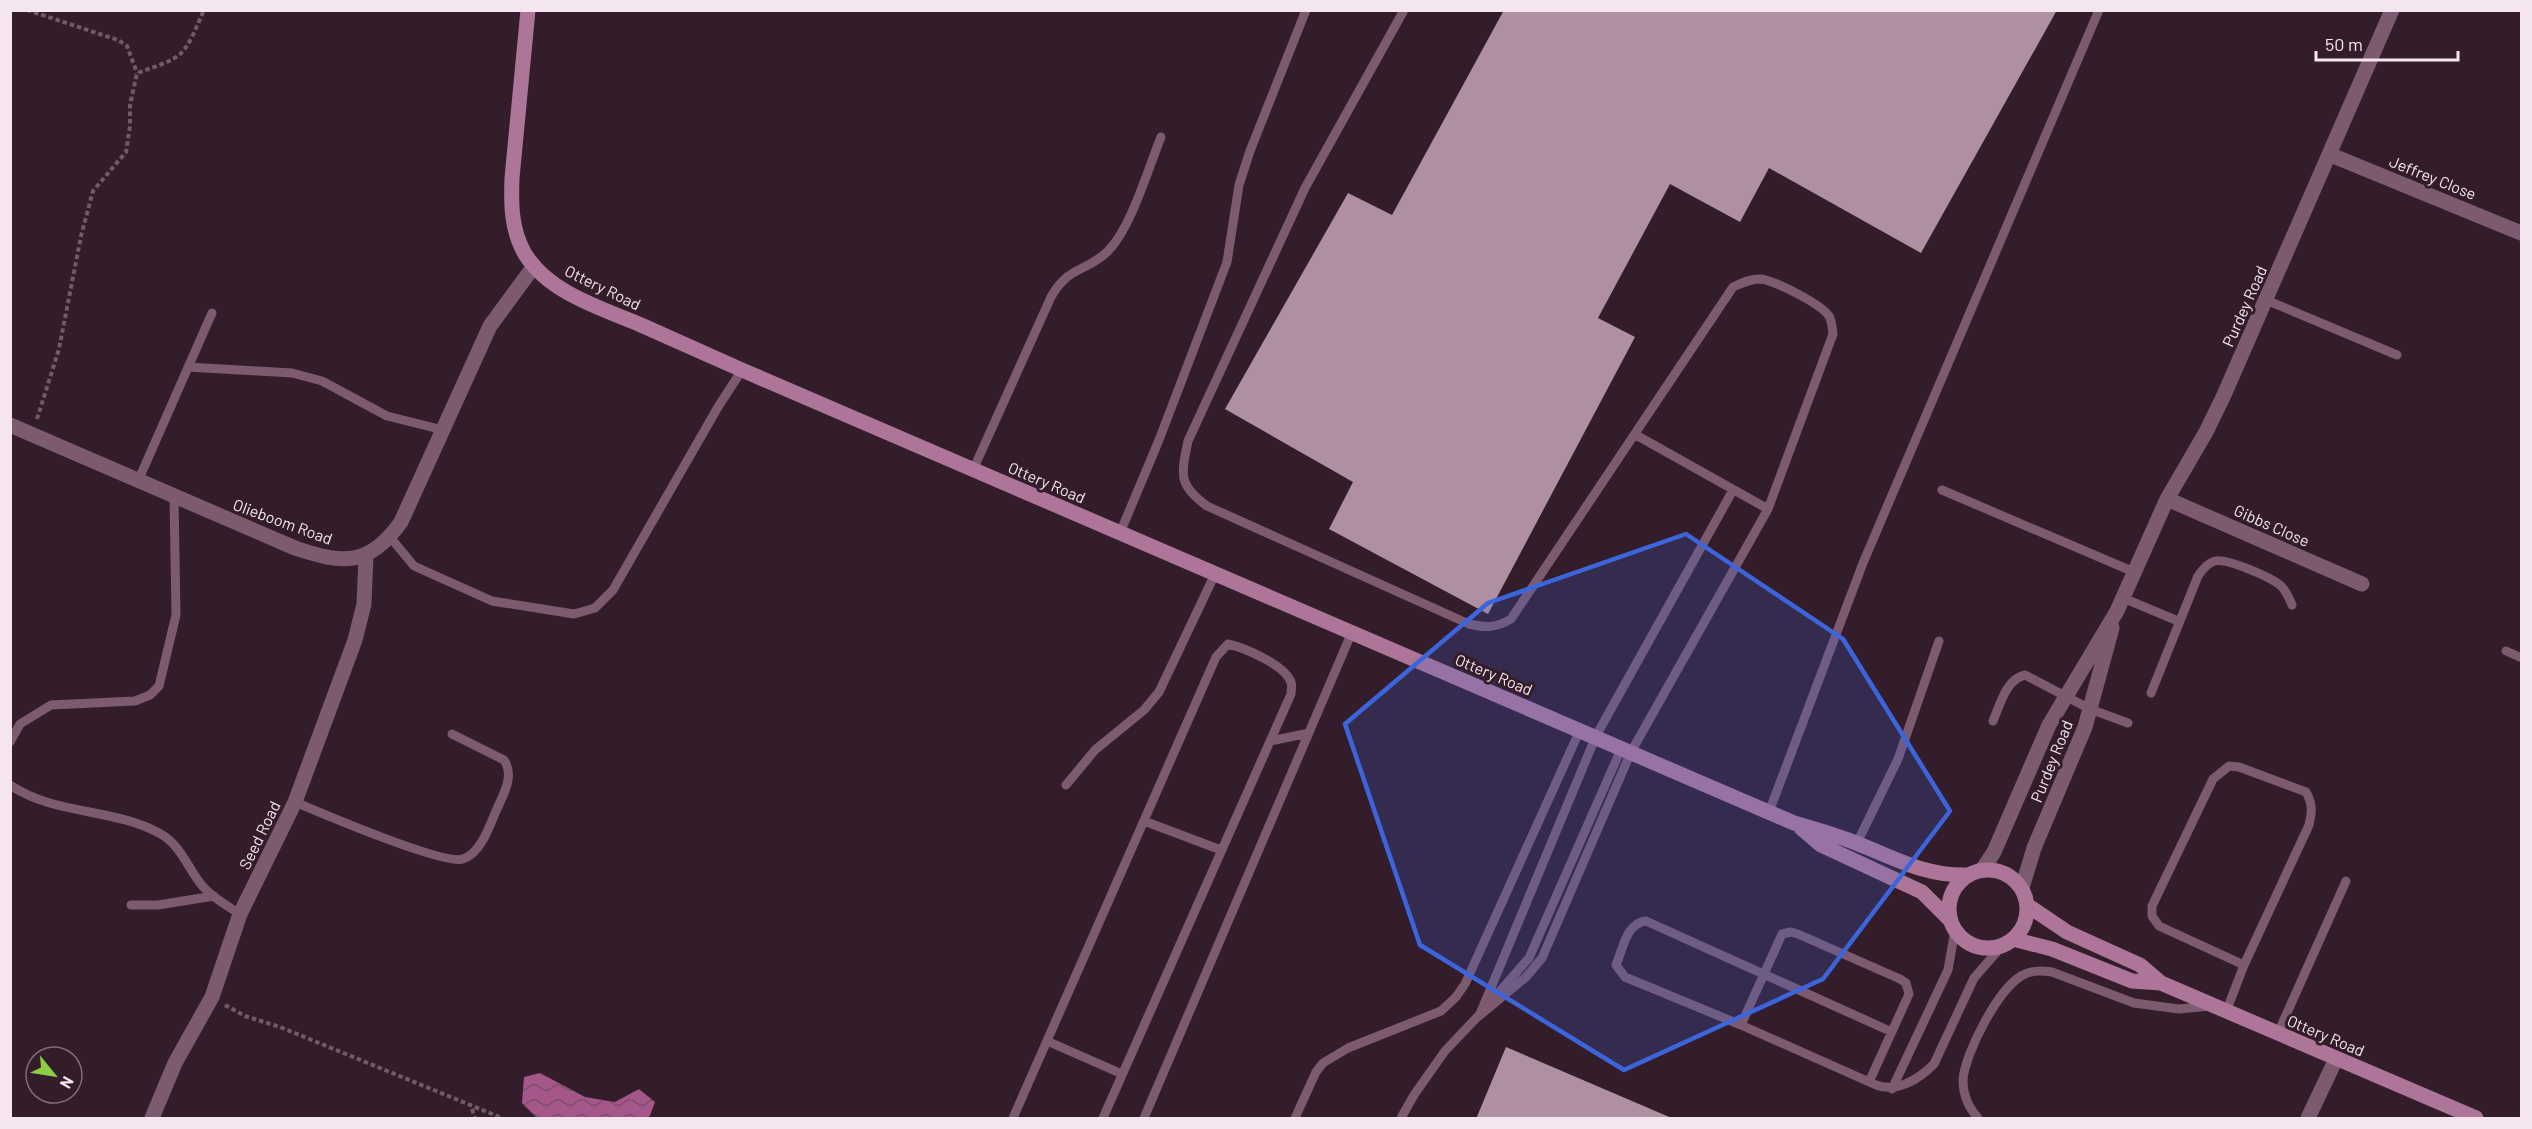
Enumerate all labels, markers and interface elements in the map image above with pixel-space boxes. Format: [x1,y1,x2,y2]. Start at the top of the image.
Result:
scale bar [2316,24,2458,62]
text: 50 m [2325,33,2363,55]
street label: Jeffrey Close [2387,151,2479,203]
street label: Ottery Road [562,260,644,314]
street label: Purdey Road [2218,262,2270,350]
street label: Ottery Road [1005,457,1089,507]
street label: Olieboom Road [231,494,335,548]
street label: Gibbs Close [2231,500,2313,550]
street label: Ottery Road [1452,649,1536,699]
street label: Purdey Road [2026,717,2076,805]
street label: Seed Road [234,798,284,872]
street label: Ottery Road [2284,1010,2368,1060]
north arrow [24,1045,84,1105]
text: N [57,1073,78,1092]

